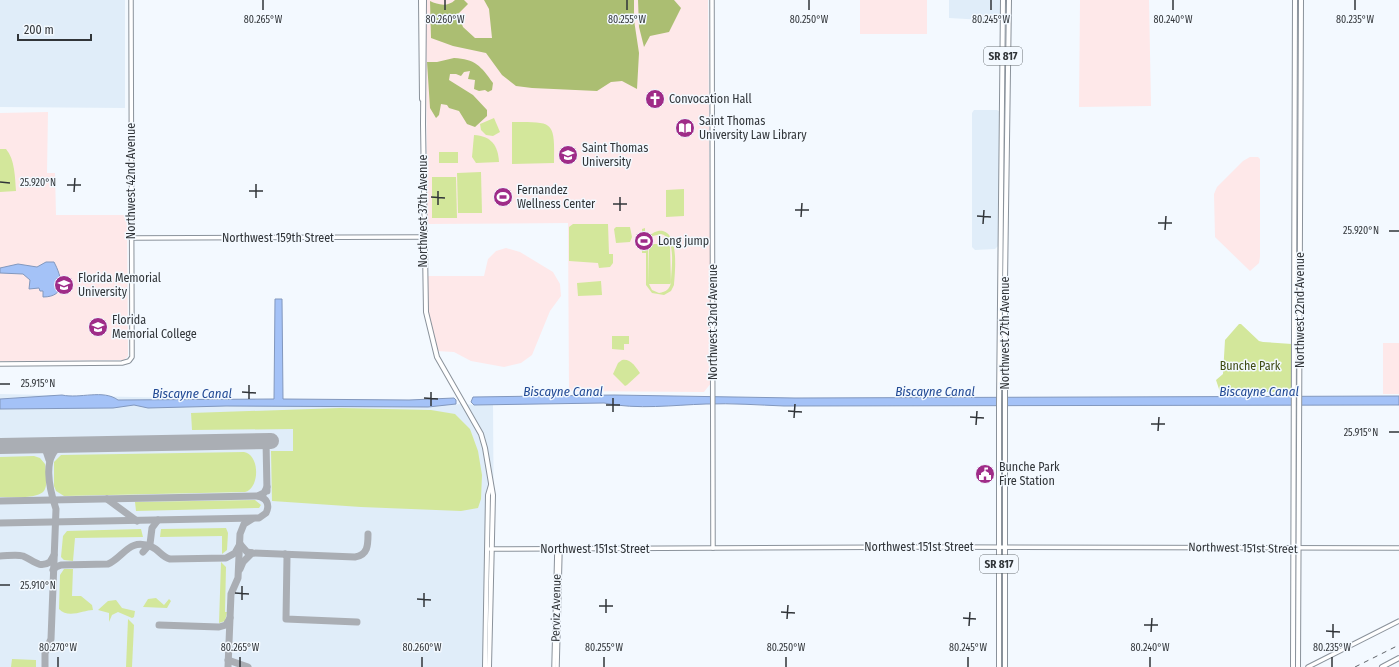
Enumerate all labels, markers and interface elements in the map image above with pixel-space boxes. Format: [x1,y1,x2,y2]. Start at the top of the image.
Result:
text: 80.265°W [244,14,283,26]
text: 80.260°W [425,14,465,26]
text: 80.255°W [608,14,646,26]
text: 80.250°W [790,14,829,26]
text: 80.245°W [972,14,1010,26]
text: 80.240°W [1154,14,1193,26]
text: 80.235°W [1336,14,1374,26]
scale bar [18,16,91,42]
text: 200 m [24,23,54,37]
road number: SR 817 [984,47,1022,65]
church icon: Convocation Hall [644,88,666,110]
place label: Convocation Hall [669,92,752,106]
place label: Saint Thomas University Law Library [699,114,807,142]
library icon: Saint Thomas University Law Library [674,117,696,139]
street label: Northwest 42nd Avenue [124,123,138,239]
place label: Saint Thomas University [582,141,648,169]
school or university icon: Saint Thomas University [557,144,579,166]
street label: Northwest 37th Avenue [416,154,430,268]
text: 25.920°N [20,177,56,189]
place label: Fernandez Wellness Center [517,183,596,211]
sports icon: Fernandez Wellness Center [492,186,514,208]
text: 25.920°N [1343,225,1379,237]
sports icon: Long jump [633,230,655,252]
street label: Northwest 159th Street [222,231,334,245]
place label: Long jump [658,234,709,248]
street label: Northwest 22nd Avenue [1293,252,1307,368]
street label: Northwest 32nd Avenue [706,264,720,380]
place label: Florida Memorial University [78,271,161,299]
school or university icon: Florida Memorial University [53,274,75,296]
street label: Northwest 27th Avenue [998,276,1012,389]
place label: Florida Memorial College [112,313,197,341]
school or university icon: Florida Memorial College [87,316,109,338]
park label: Bunche Park [1220,359,1281,373]
text: 25.915°N [21,378,55,390]
water label: Biscayne Canal [523,384,603,399]
water label: Biscayne Canal [895,384,975,399]
water label: Biscayne Canal [1219,384,1299,399]
water label: Biscayne Canal [152,386,232,401]
text: 25.915°N [1344,427,1378,439]
place label: Bunche Park Fire Station [999,460,1060,488]
public building icon: Bunche Park Fire Station [974,463,996,485]
street label: Northwest 151st Street [864,540,974,554]
street label: Northwest 151st Street [1188,540,1298,556]
street label: Northwest 151st Street [540,542,650,556]
road number: SR 817 [980,555,1018,573]
street label: Perviz Avenue [548,574,564,642]
text: 25.910°N [20,580,56,592]
text: 80.270°W [39,642,78,654]
text: 80.265°W [221,642,260,654]
text: 80.260°W [402,642,442,654]
text: 80.255°W [585,642,623,654]
text: 80.250°W [767,642,806,654]
text: 80.245°W [949,642,987,654]
text: 80.240°W [1131,642,1170,654]
text: 80.235°W [1313,642,1351,654]

